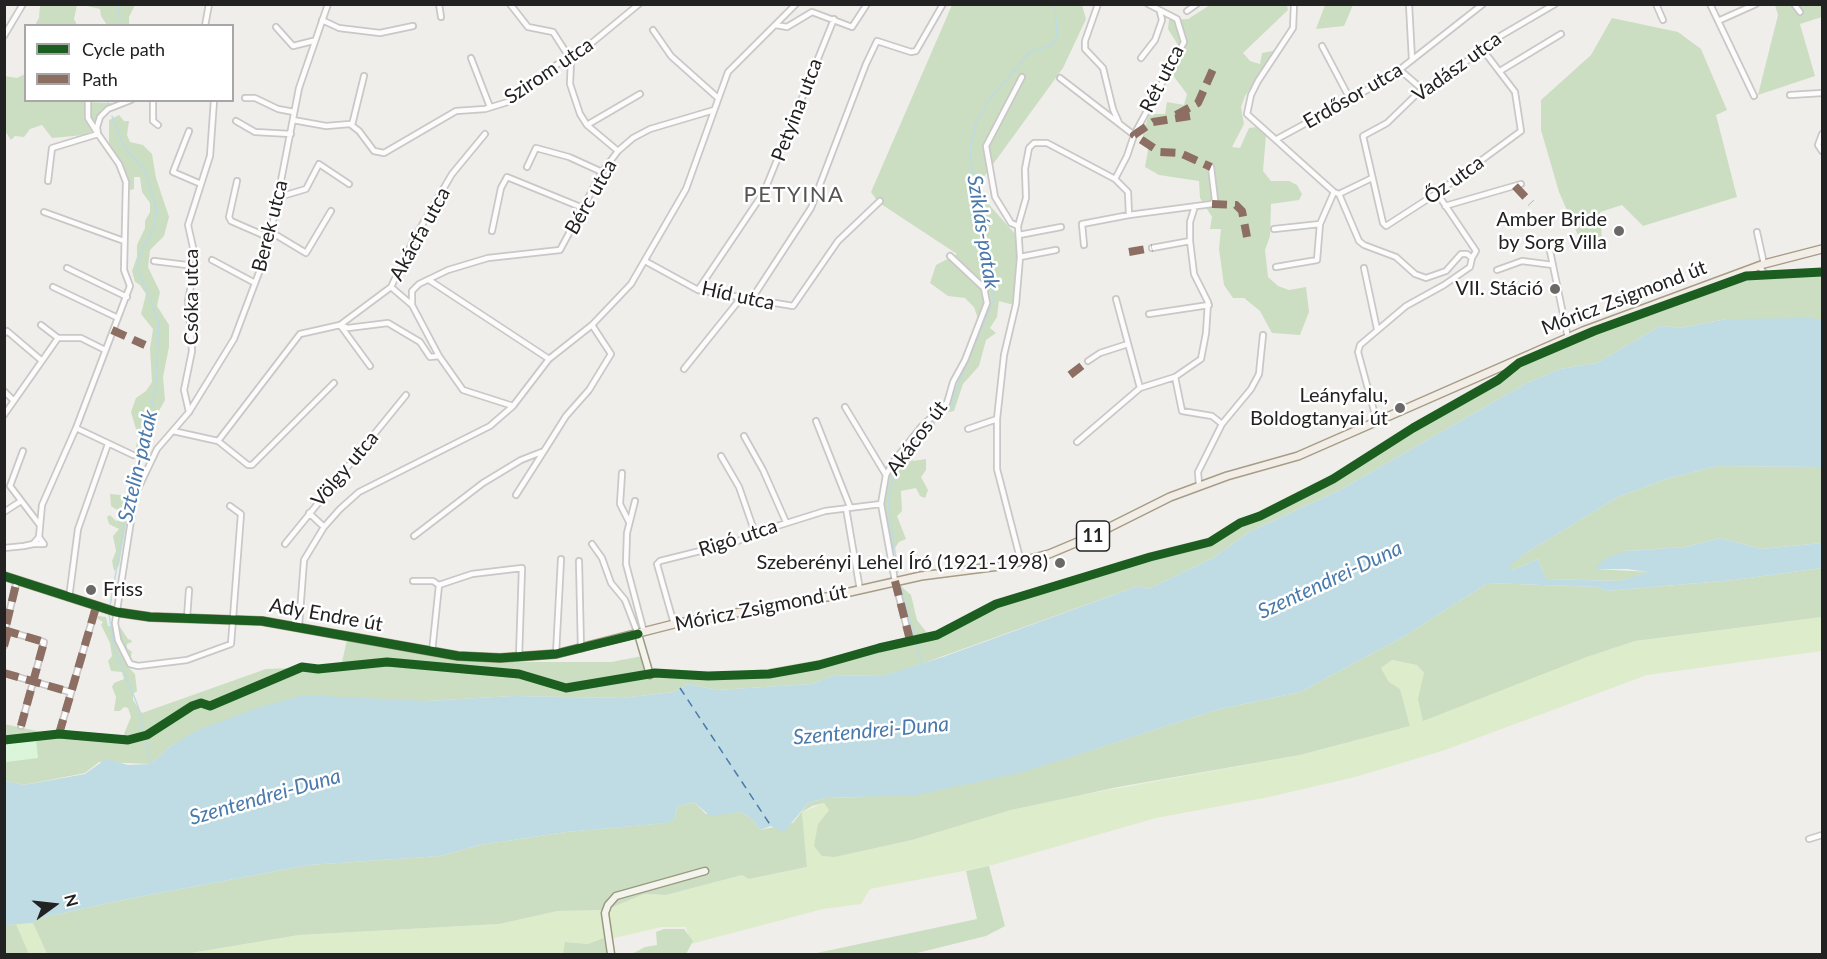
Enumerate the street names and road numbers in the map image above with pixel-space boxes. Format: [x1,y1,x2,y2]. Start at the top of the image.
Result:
street label: Vadász utca [1408,27,1506,107]
street label: Szirom utca [500,33,598,109]
street label: Rét utca [1135,41,1189,117]
street label: Petyina utca [766,55,828,165]
street label: Erdősor utca [1299,58,1407,134]
street label: Őz utca [1420,150,1488,210]
street label: Bérc utca [560,155,622,239]
street label: Berek utca [247,178,293,274]
street label: Akácfa utca [385,183,455,285]
street label: Csóka utca [180,249,204,345]
street label: Móricz Zsigmond út [1538,255,1710,341]
street label: Híd utca [699,277,777,315]
street label: Akácos út [881,396,953,480]
street label: Völgy utca [306,426,384,512]
street label: Rigó utca [695,514,781,562]
road number: 11 [1076,521,1110,551]
street label: Móricz Zsigmond út [673,580,849,636]
street label: Ady Endre út [268,593,384,637]

